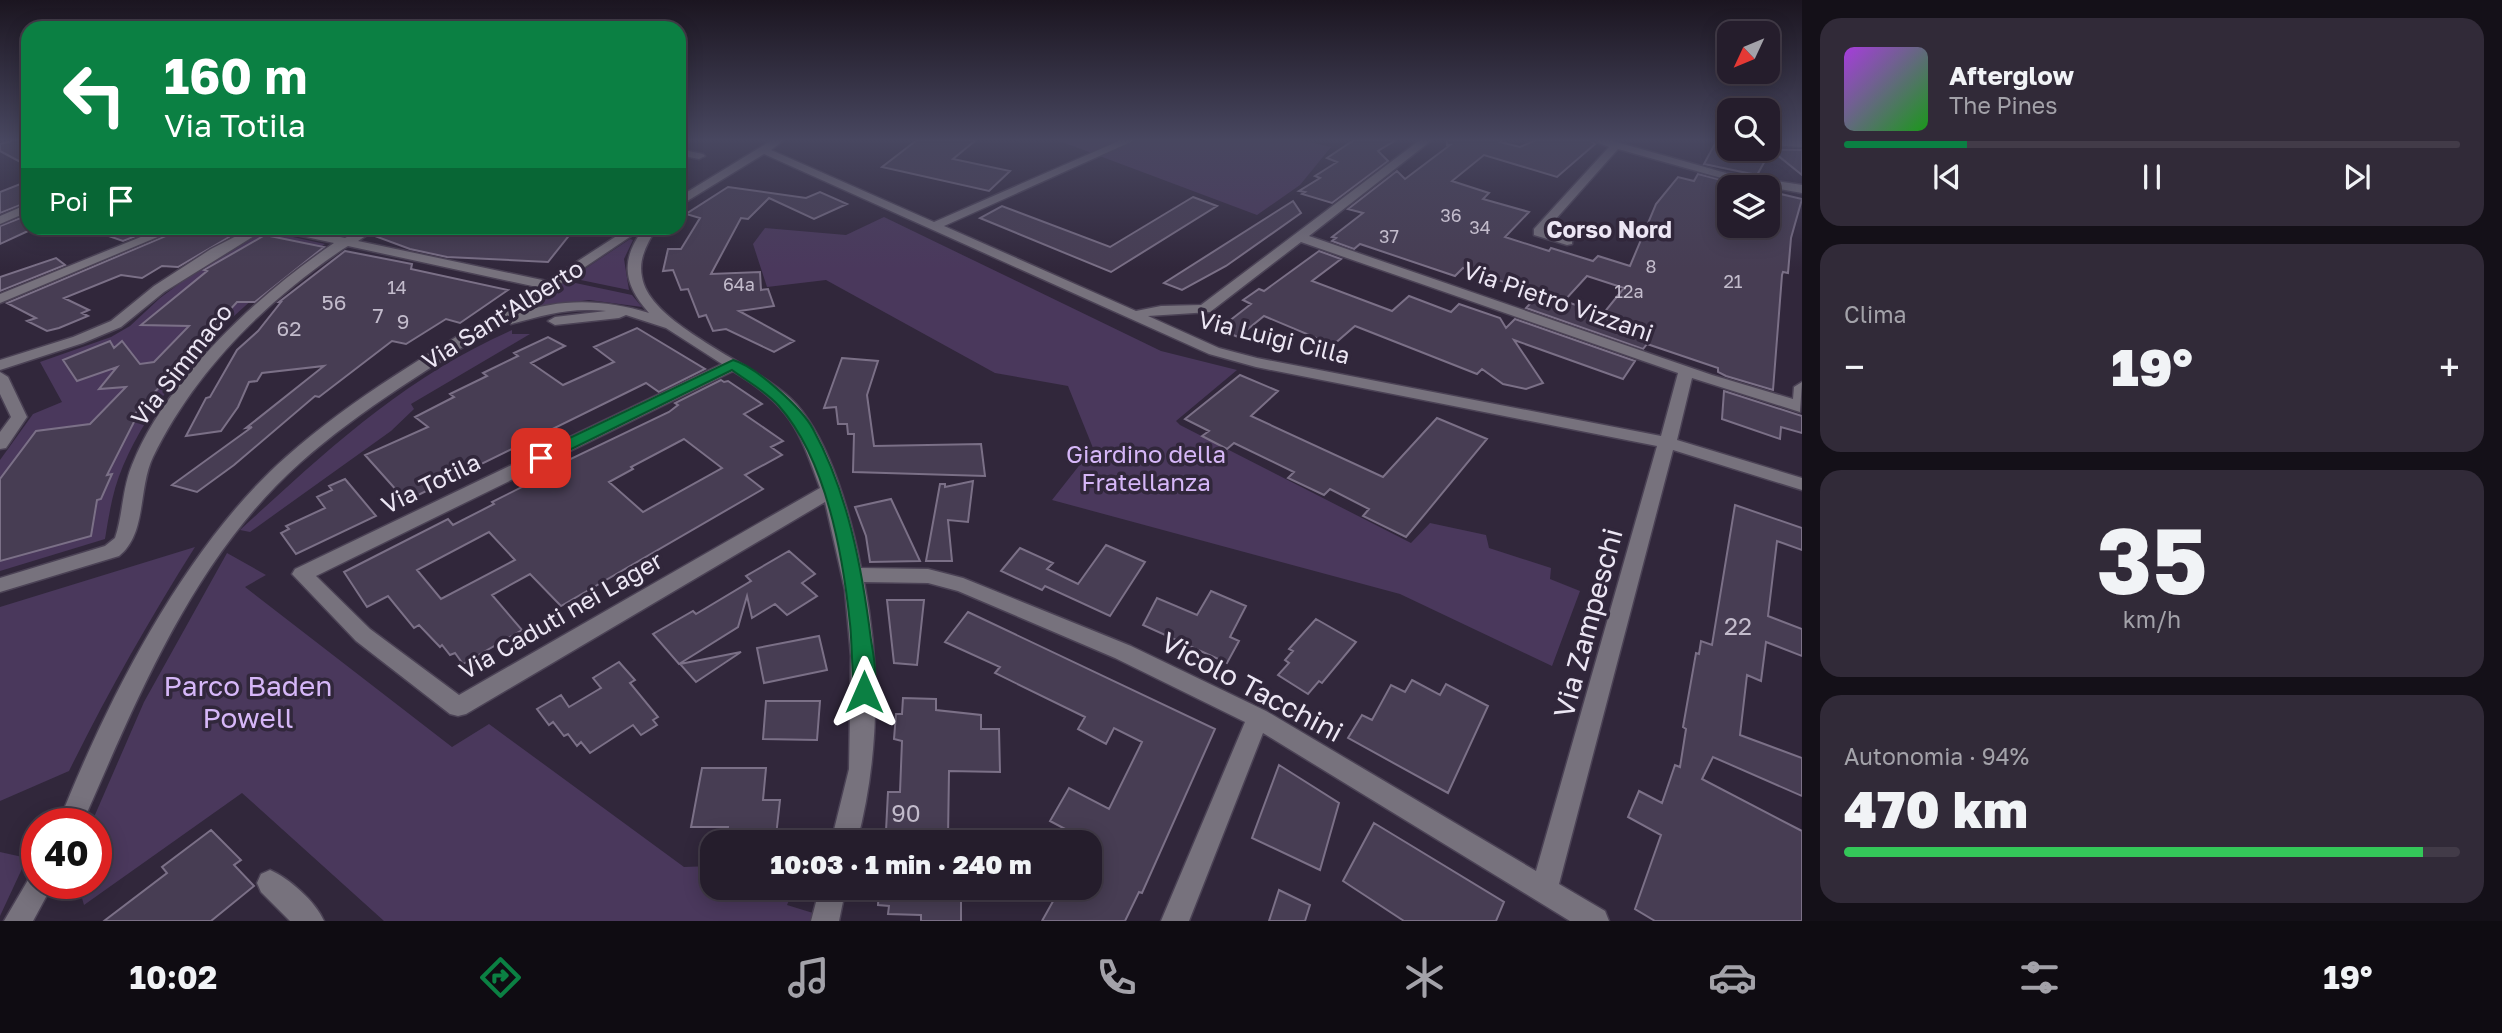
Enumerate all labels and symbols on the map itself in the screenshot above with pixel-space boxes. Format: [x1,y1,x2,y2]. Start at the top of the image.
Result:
north arrow [1717,21,1780,84]
house number: 36 [1440,204,1462,226]
district label: Corso Nord [1546,215,1672,243]
house number: 34 [1469,216,1491,238]
house number: 37 [1379,225,1399,247]
street label: Via Sant'Alberto [416,253,588,375]
street label: Via Pietro Vizzani [1460,254,1657,347]
house number: 8 [1646,255,1656,277]
house number: 21 [1723,270,1743,292]
house number: 64a [723,273,755,295]
house number: 14 [387,276,407,298]
house number: 12a [1614,280,1644,302]
house number: 56 [322,289,346,315]
street label: Via Simmaco [124,297,238,431]
house number: 7 [372,302,384,328]
street label: Via Luigi Cilla [1196,304,1353,369]
house number: 9 [397,308,409,334]
house number: 62 [277,315,301,341]
pin [511,428,571,488]
park label: Giardino della Fratellanza [1066,439,1226,496]
street label: Via Totila [376,446,485,519]
street label: Via Zampeschi [1546,525,1629,721]
street label: Via Caduti nei Lager [453,545,667,685]
house number: 22 [1724,611,1752,640]
street label: Vicolo Tacchini [1156,625,1349,748]
position arrow [827,655,901,729]
park label: Parco Baden Powell [164,669,332,734]
house number: 90 [891,798,921,827]
speed limit sign: 40 [21,808,112,899]

